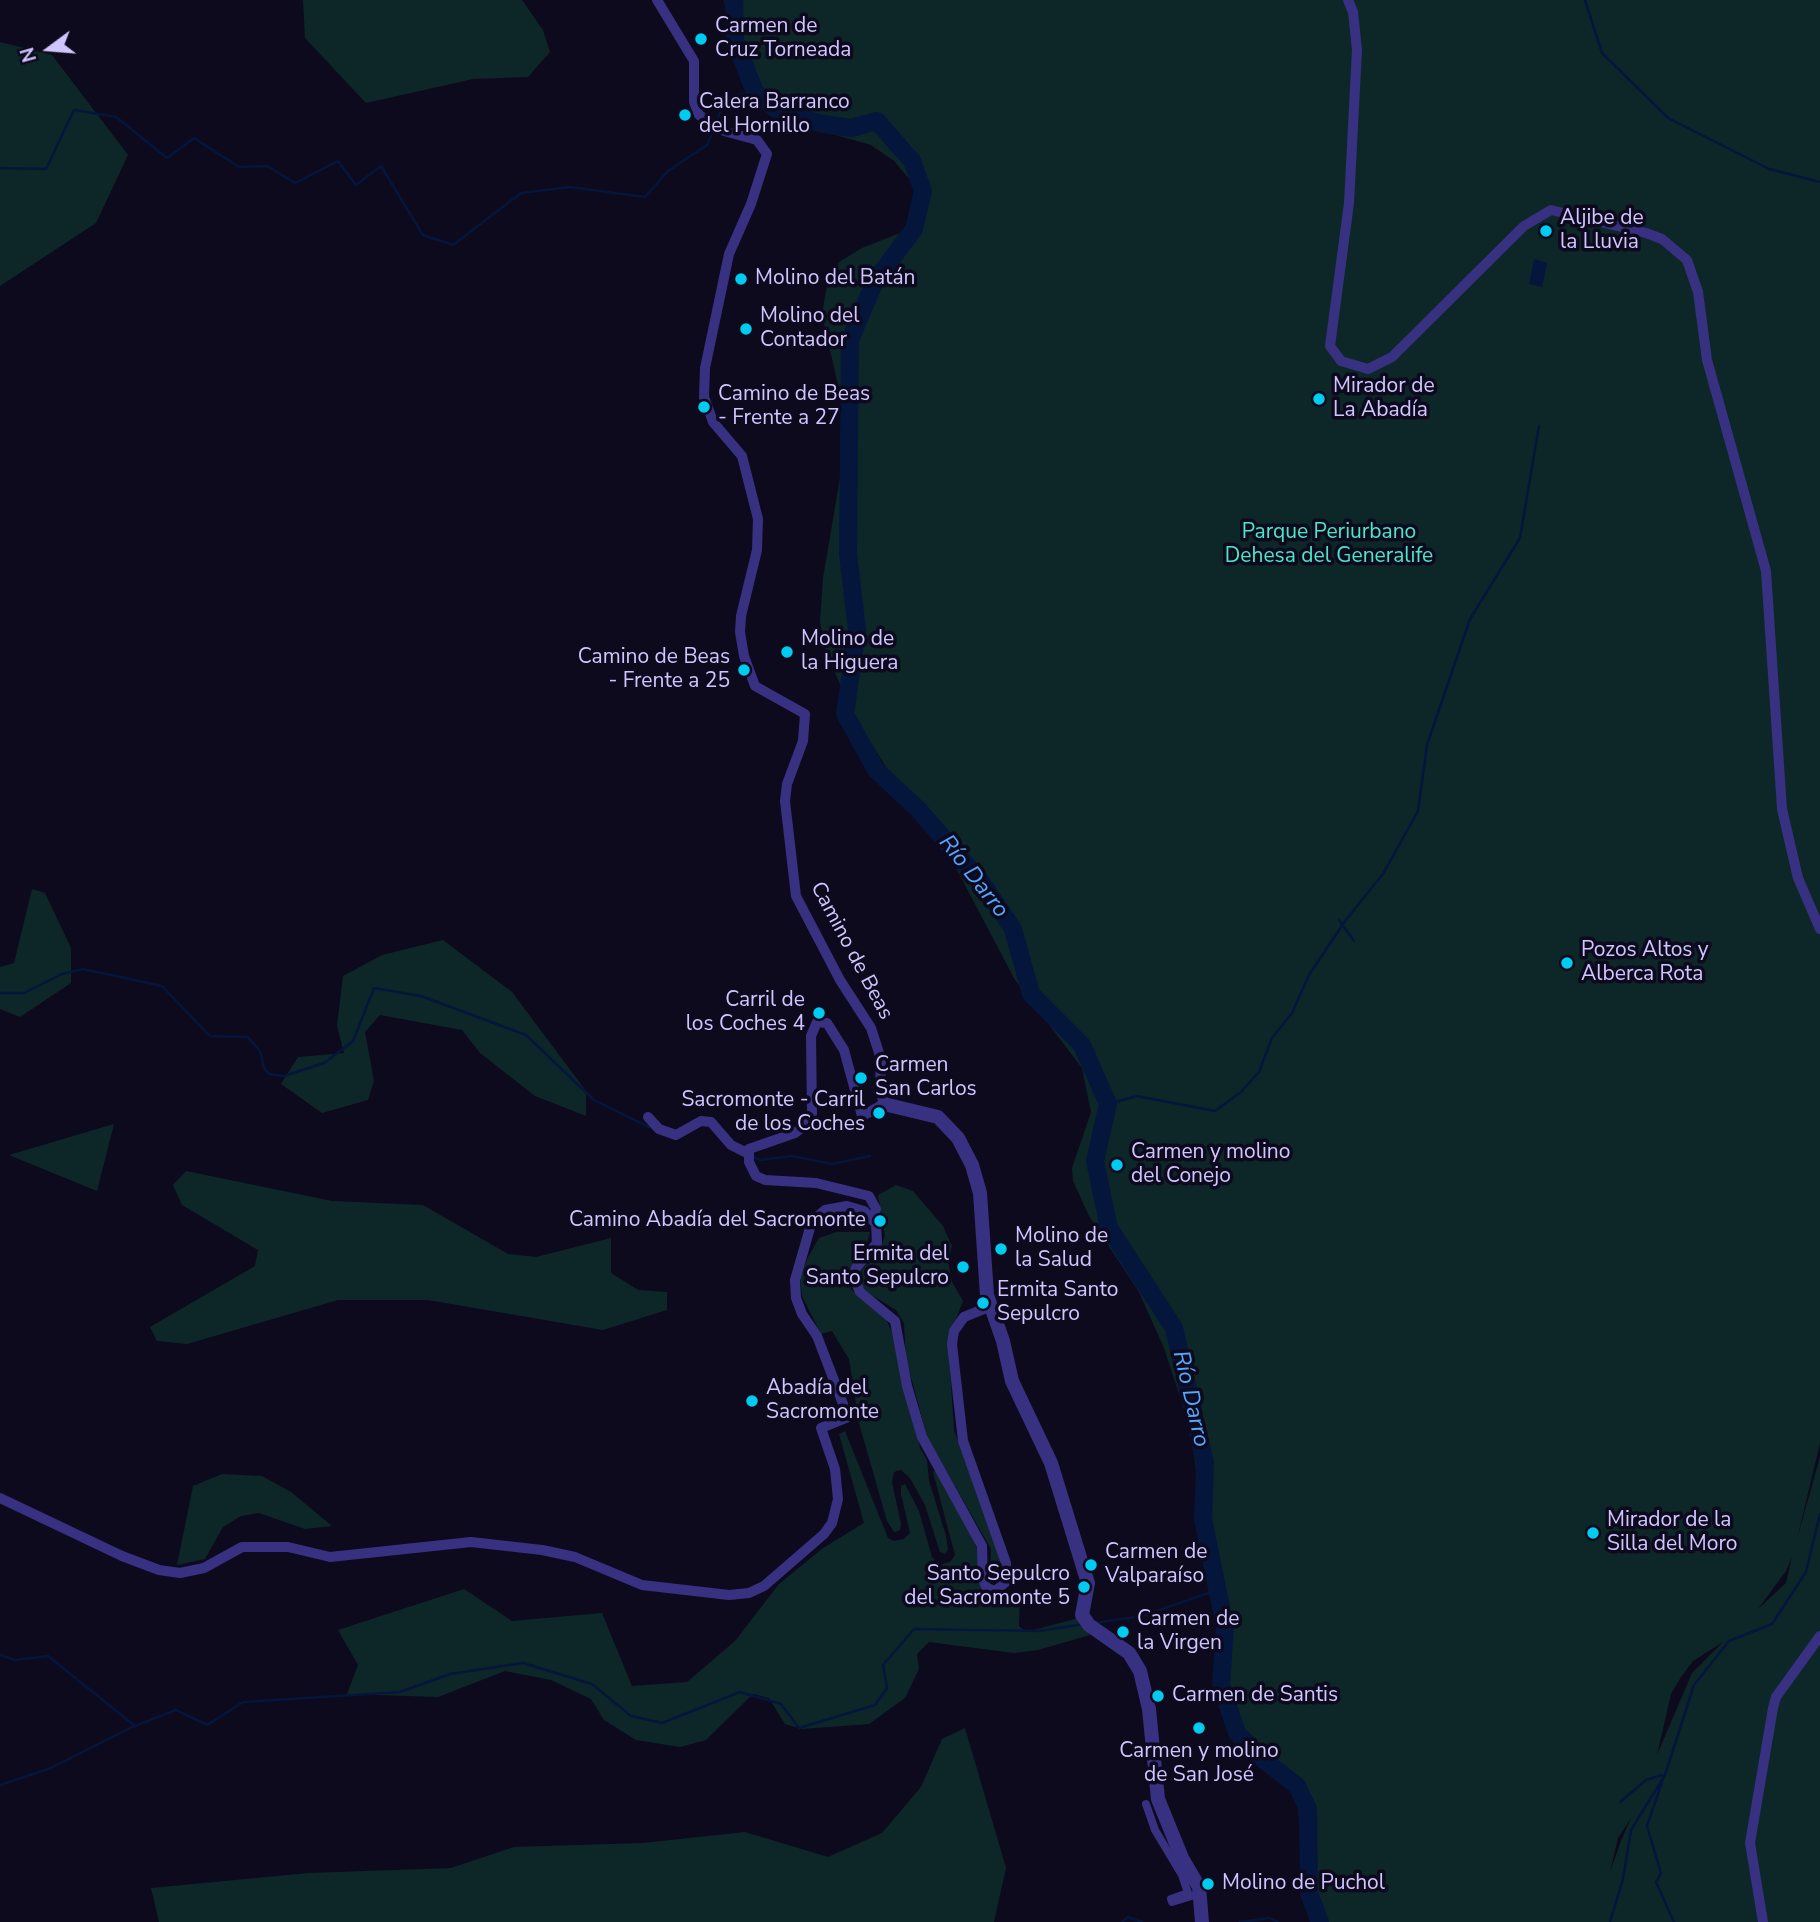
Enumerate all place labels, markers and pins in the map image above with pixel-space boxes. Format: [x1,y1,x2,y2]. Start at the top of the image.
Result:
place label: Carmen de Cruz Torneada [715,14,851,64]
marker: Carmen de Cruz Torneada [693,31,709,47]
place label: Calera Barranco del Hornillo [699,90,850,140]
marker: Calera Barranco del Hornillo [677,107,693,123]
place label: Aljibe de la Lluvia [1560,206,1644,256]
marker: Aljibe de la Lluvia [1538,223,1554,239]
place label: Molino del Batán [755,266,915,292]
marker: Molino del Batán [733,271,749,287]
place label: Molino del Contador [760,304,859,354]
marker: Molino del Contador [738,321,754,337]
place label: Mirador de La Abadía [1333,374,1435,424]
place label: Camino de Beas - Frente a 27 [718,382,870,432]
marker: Mirador de La Abadía [1311,391,1327,407]
marker: Camino de Beas - Frente a 27 [696,399,712,415]
place label: Molino de la Higuera [801,627,898,677]
marker: Molino de la Higuera [779,644,795,660]
place label: Camino de Beas - Frente a 25 [578,645,730,695]
marker: Camino de Beas - Frente a 25 [736,662,752,678]
place label: Pozos Altos y Alberca Rota [1581,938,1709,988]
marker: Pozos Altos y Alberca Rota [1559,955,1575,971]
place label: Carril de los Coches 4 [686,988,805,1038]
marker: Carril de los Coches 4 [811,1005,827,1021]
place label: Carmen San Carlos [875,1053,977,1103]
marker: Carmen San Carlos [853,1070,869,1086]
place label: Sacromonte - Carril de los Coches [681,1088,865,1138]
marker: Sacromonte - Carril de los Coches [871,1105,887,1121]
place label: Carmen y molino del Conejo [1131,1140,1290,1190]
marker: Carmen y molino del Conejo [1109,1157,1125,1173]
place label: Camino Abadía del Sacromonte [569,1208,866,1234]
marker: Camino Abadía del Sacromonte [872,1213,888,1229]
place label: Molino de la Salud [1015,1224,1108,1274]
marker: Molino de la Salud [993,1241,1009,1257]
place label: Ermita del Santo Sepulcro [806,1242,949,1292]
marker: Ermita del Santo Sepulcro [955,1259,971,1275]
place label: Ermita Santo Sepulcro [997,1278,1118,1328]
marker: Ermita Santo Sepulcro [975,1295,991,1311]
place label: Abadía del Sacromonte [766,1376,879,1426]
marker: Abadía del Sacromonte [744,1393,760,1409]
place label: Mirador de la Silla del Moro [1607,1508,1737,1558]
marker: Mirador de la Silla del Moro [1585,1525,1601,1541]
place label: Carmen de Valparaíso [1105,1540,1207,1590]
marker: Carmen de Valparaíso [1083,1557,1099,1573]
place label: Santo Sepulcro del Sacromonte 5 [904,1562,1070,1612]
marker: Santo Sepulcro del Sacromonte 5 [1076,1579,1092,1595]
place label: Carmen de la Virgen [1137,1607,1239,1657]
marker: Carmen de la Virgen [1115,1624,1131,1640]
place label: Carmen de Santis [1172,1683,1338,1709]
marker: Carmen de Santis [1150,1688,1166,1704]
marker: Carmen y molino de San José [1191,1720,1207,1736]
place label: Carmen y molino de San José [1119,1739,1279,1789]
place label: Molino de Puchol [1222,1871,1385,1897]
marker: Molino de Puchol [1200,1876,1216,1892]

